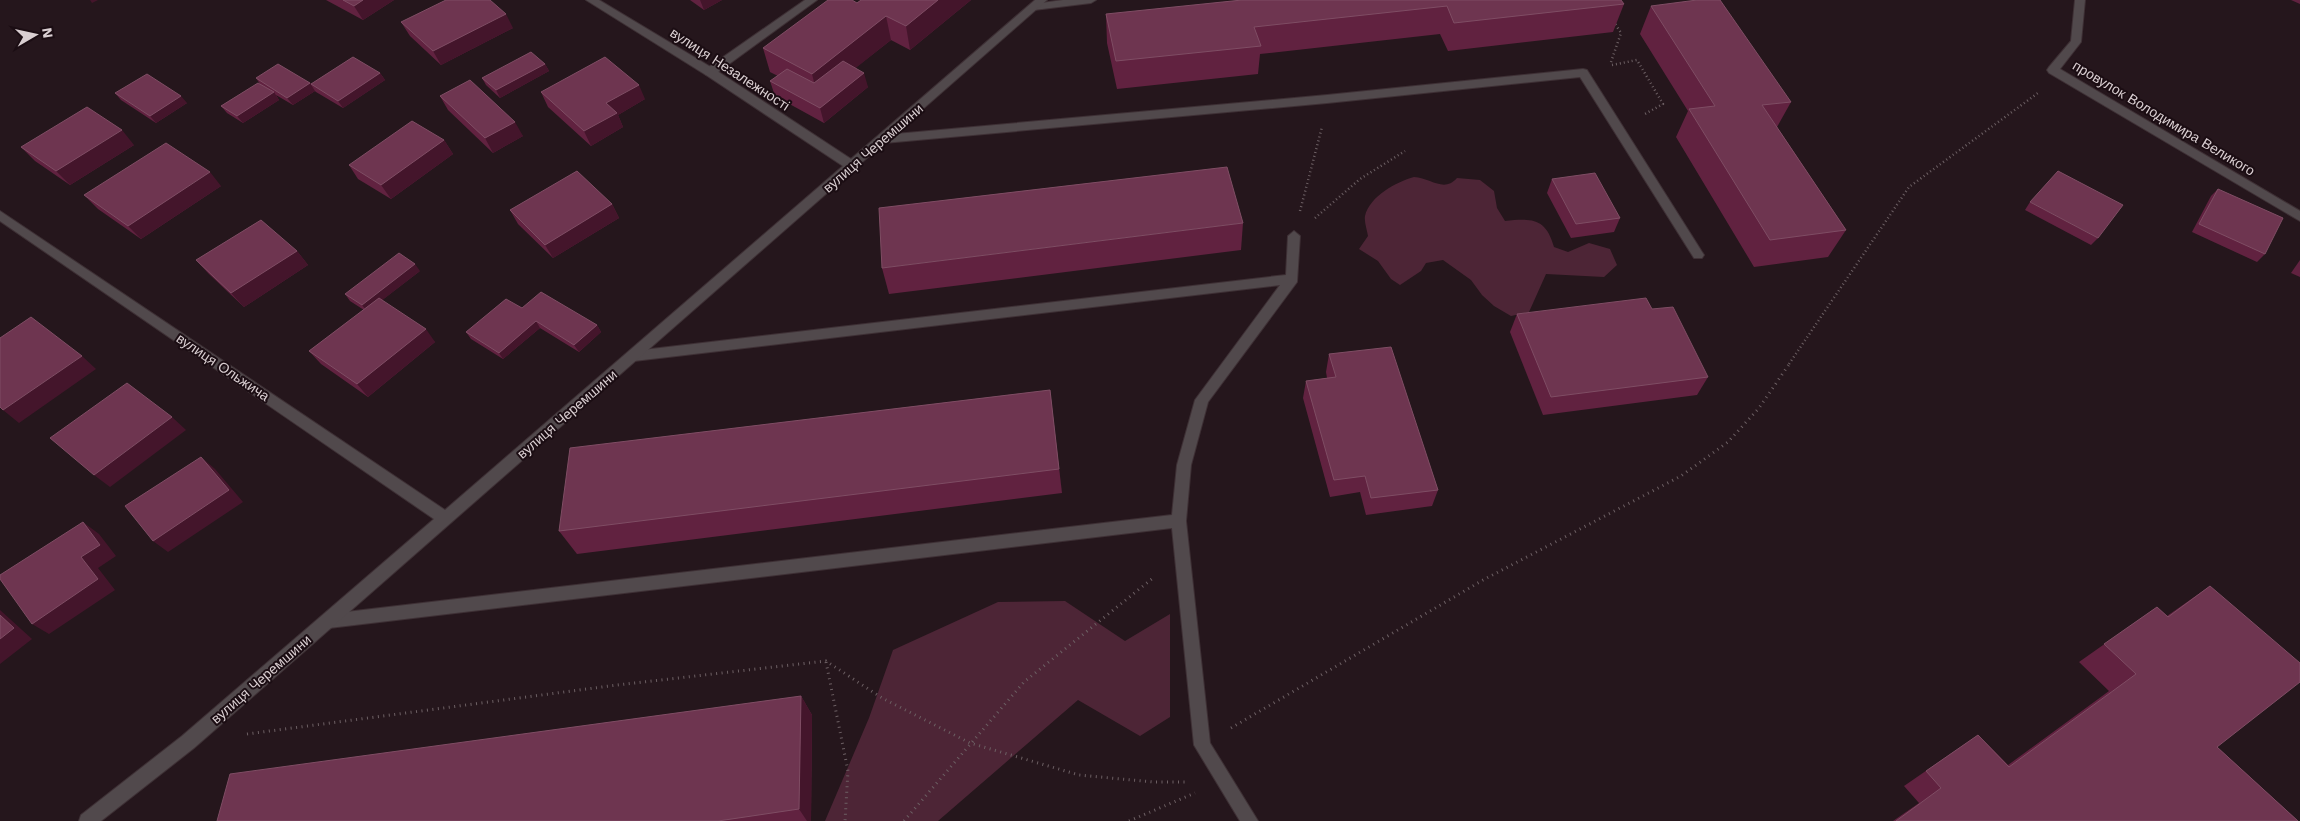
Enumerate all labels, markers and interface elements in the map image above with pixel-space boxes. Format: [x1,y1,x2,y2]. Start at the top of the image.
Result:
north arrow [10,10,60,60]
street label: вулиця Незалежності [667,24,793,114]
text: N [39,27,57,39]
street label: провулок Володимира Великого [2070,57,2258,179]
street label: вулиця Черемшини [820,100,926,196]
street label: вулиця Ольжича [173,330,273,404]
street label: вулиця Черемшини [514,366,620,462]
street label: вулиця Черемшини [208,631,314,727]

